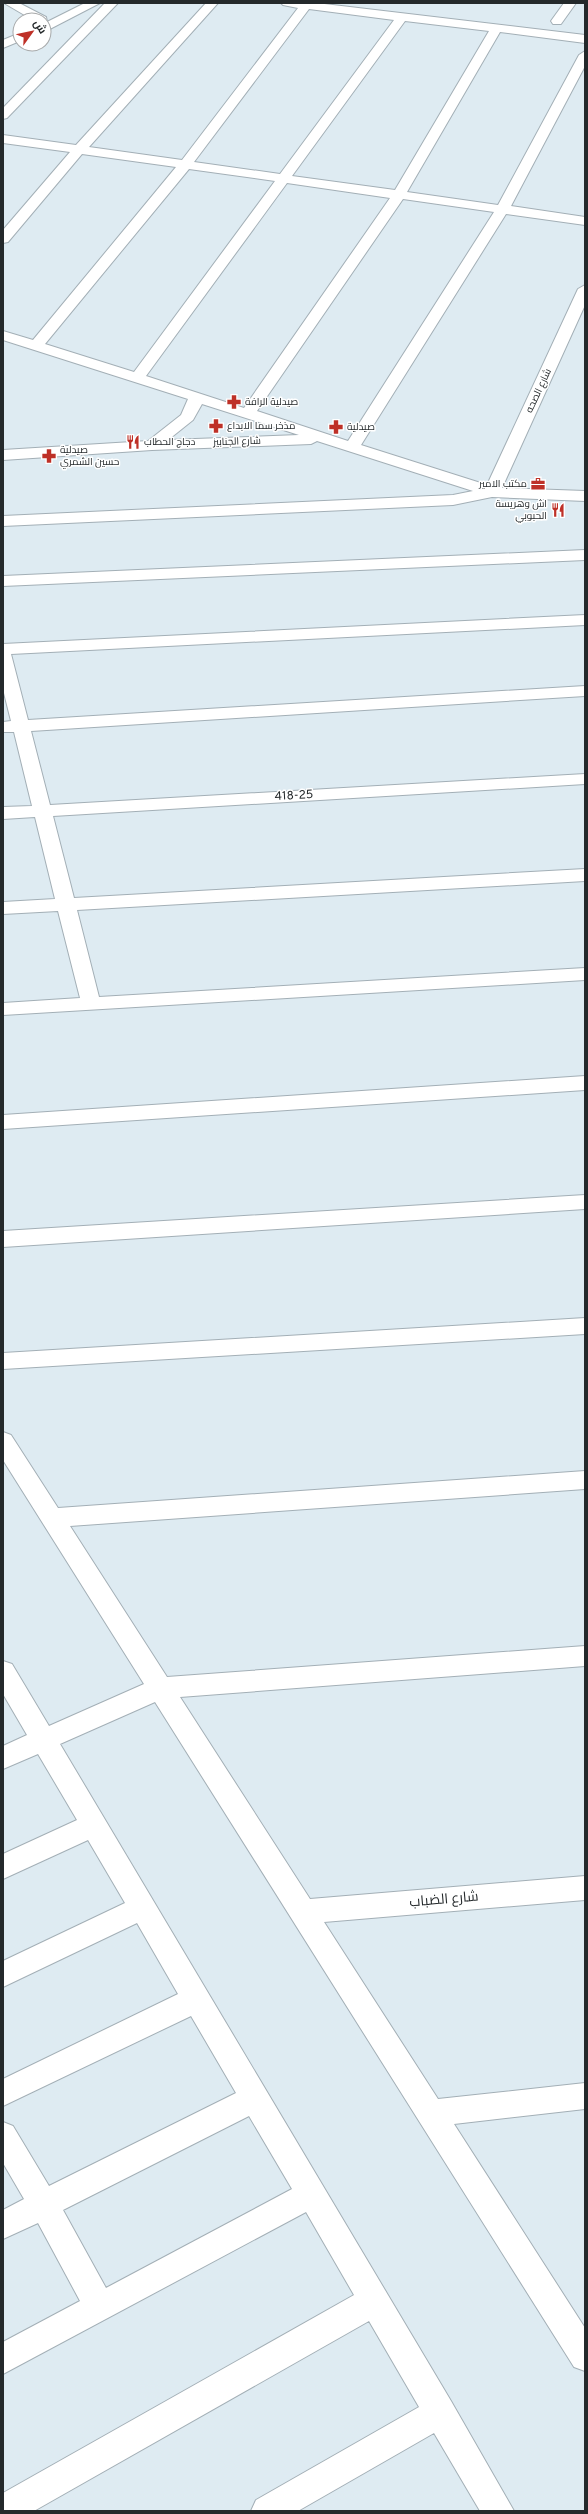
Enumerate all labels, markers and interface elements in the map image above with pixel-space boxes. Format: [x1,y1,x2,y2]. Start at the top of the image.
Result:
north arrow [12,12,52,52]
text: ش [30,17,49,37]
street label: شارع الصحه [523,367,555,415]
pharmacy icon: صيدلية الرافة [226,394,242,410]
place label: صيدلية الرافة [245,396,298,409]
pharmacy icon: مذخر سما الابداع [208,418,224,434]
pharmacy icon: صيدلية [328,419,344,435]
place label: مذخر سما الابداع [227,420,295,433]
place label: صيدلية [347,421,375,434]
restaurant icon: دجاج الحطاب [125,434,141,450]
street label: شارع الجنابيز [212,435,261,449]
place label: دجاج الحطاب [144,436,195,449]
place label: صيدلية حسين الشمري [60,444,119,469]
pharmacy icon: صيدلية حسين الشمري [41,448,57,464]
office icon: مكتب الامير [530,476,546,492]
place label: مكتب الامير [478,478,527,491]
place label: اش وهريسة الحبوبي [496,498,547,523]
restaurant icon: اش وهريسة الحبوبي [550,502,566,518]
street label: 418-25 [274,787,314,805]
street label: شارع الضباب [409,1889,479,1911]

